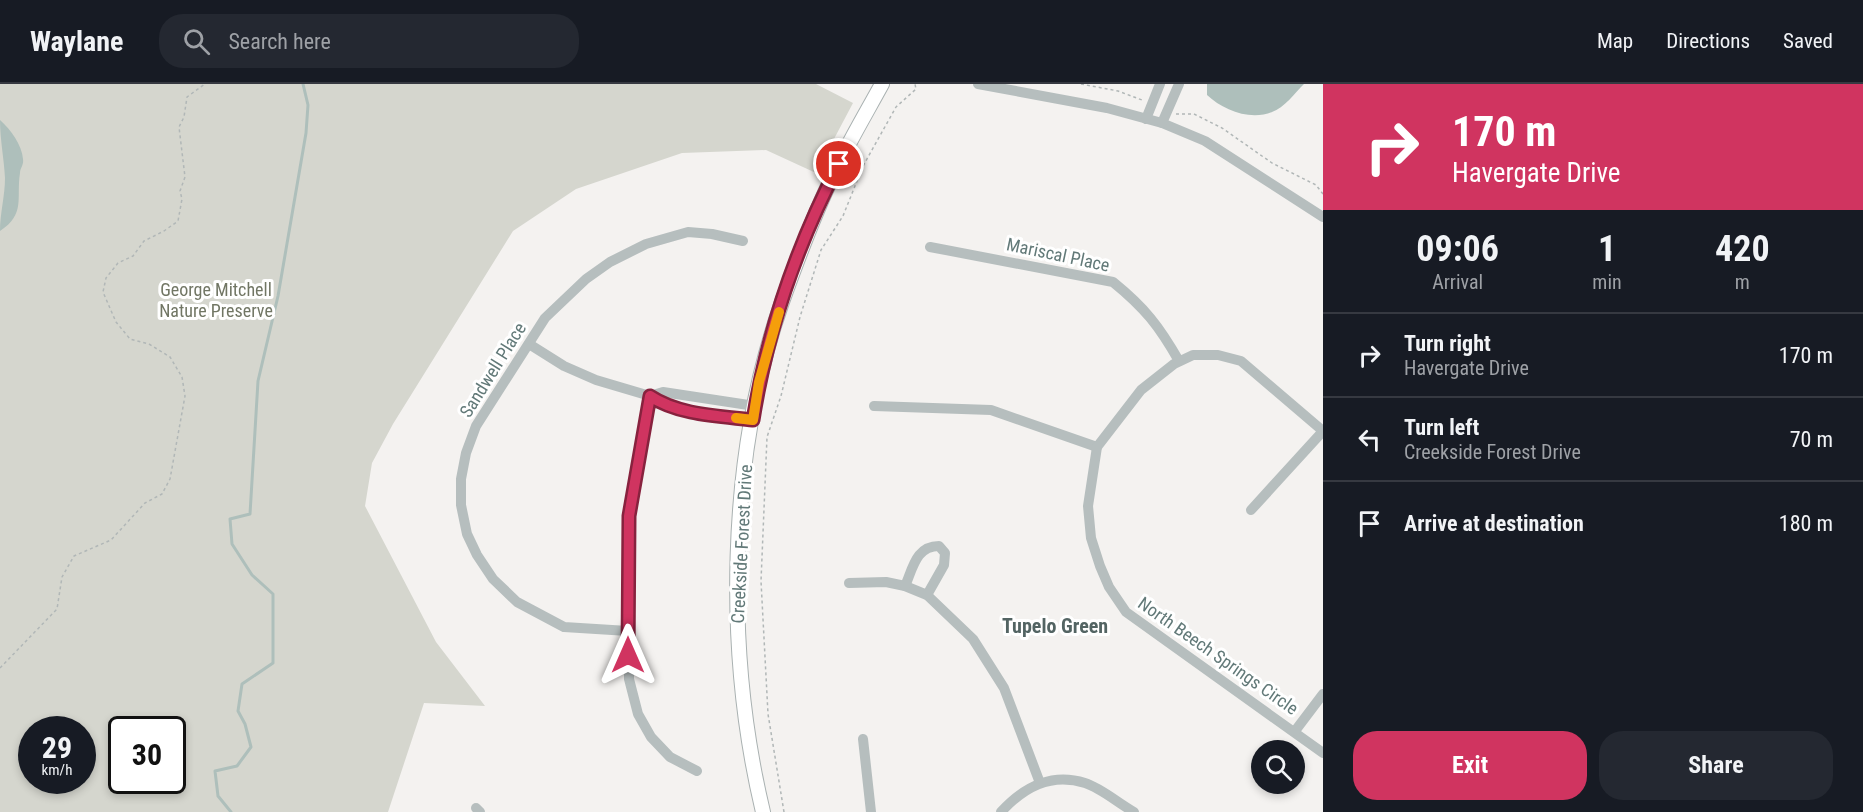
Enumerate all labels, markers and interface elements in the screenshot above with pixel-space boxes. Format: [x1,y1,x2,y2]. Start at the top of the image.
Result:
search box [159,14,579,68]
text: Waylane [30,25,123,58]
icon: search [180,25,213,58]
text: Search here [228,29,331,54]
text: Map [1597,29,1633,53]
text: Directions [1666,29,1750,53]
text: Saved [1783,29,1833,53]
text: 170 m [1452,107,1557,156]
icon: right [1353,108,1431,186]
pin [813,138,864,189]
icon: arrive [822,147,855,180]
text: Havergate Drive [1452,157,1620,189]
text: 09:06 [1416,228,1499,270]
text: 1 [1598,228,1616,270]
text: 420 [1715,228,1770,270]
street label: Mariscal Place [1005,233,1112,276]
text: Arrival [1432,270,1483,294]
text: min [1592,270,1622,294]
text: m [1735,270,1750,294]
park label: George Mitchell Nature Preserve [159,279,273,321]
street label: Sandwell Place [455,319,530,421]
text: Turn right [1404,331,1491,356]
icon: right [1353,339,1386,372]
text: 170 m [1779,343,1833,368]
text: Havergate Drive [1404,356,1529,380]
text: Turn left [1404,415,1479,440]
icon: left [1353,423,1386,456]
text: 70 m [1790,427,1833,452]
text: Creekside Forest Drive [1404,440,1581,464]
street label: Creekside Forest Drive [727,464,756,624]
icon: arrive [1353,507,1386,540]
text: Arrive at destination [1404,511,1584,536]
text: 180 m [1779,511,1833,536]
street label: North Beech Springs Circle [1134,592,1302,719]
district label: Tupelo Green [1002,614,1108,638]
position arrow [596,623,660,687]
speed limit sign: 30 [108,716,186,794]
text: 29 [42,730,72,765]
button: Exit [1353,731,1587,800]
button: Share [1599,731,1833,800]
map controls [1251,740,1305,794]
button: search [1251,740,1305,794]
text: km/h [42,761,72,779]

